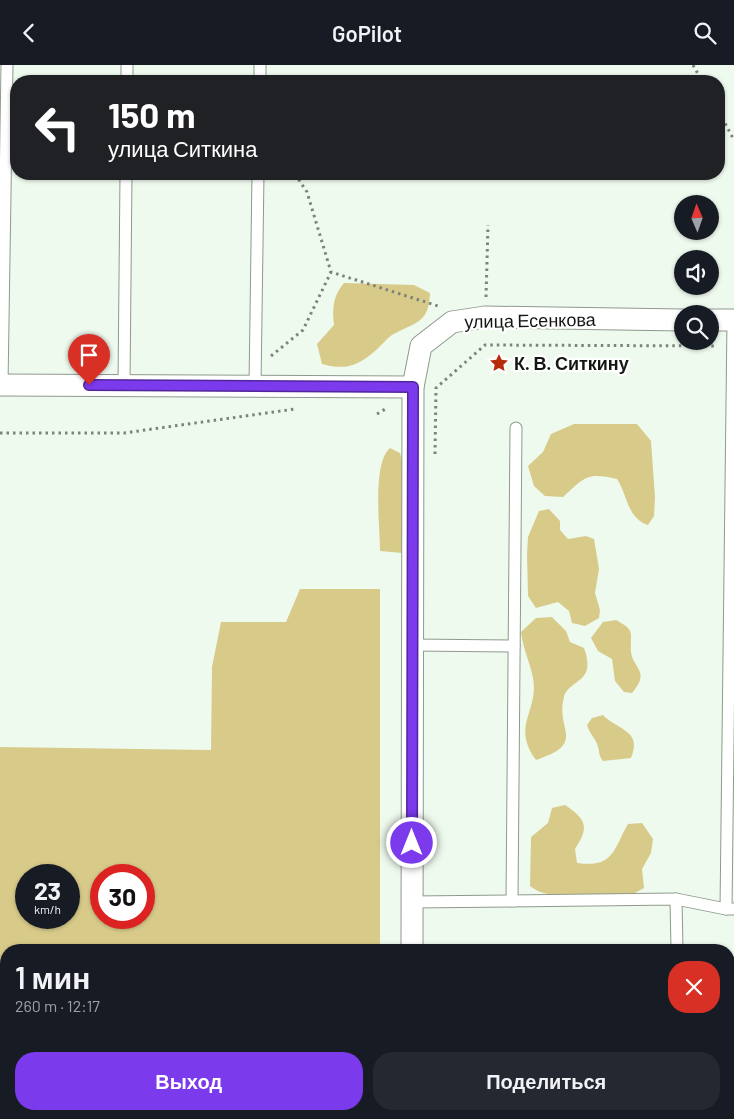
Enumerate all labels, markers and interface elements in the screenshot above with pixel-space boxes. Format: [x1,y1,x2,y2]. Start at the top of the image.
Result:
icon: back [15,19,43,47]
icon: search [691,19,719,47]
text: GoPilot [332,20,402,46]
text: 150 m [108,93,195,135]
icon: left [25,95,90,160]
text: улица Ситкина [108,135,257,161]
north arrow [674,195,719,240]
map controls [674,195,719,350]
button: sound [674,250,719,295]
button: search [674,305,719,350]
street label: улица Есенкова [464,308,597,332]
pin [68,334,110,385]
icon: arrive [75,341,103,369]
place icon: К. В. Ситкину [488,352,510,374]
place label: К. В. Ситкину [514,352,629,374]
position arrow [385,816,437,868]
speed limit sign: 30 [90,864,155,929]
text: 23 [34,875,61,905]
text: km/h [34,902,61,916]
text: 1 мин [15,959,90,995]
button: close [668,961,720,1013]
text: 260 m · 12:17 [15,996,100,1015]
button: Выход [15,1052,363,1110]
button: Поделиться [373,1052,720,1110]

